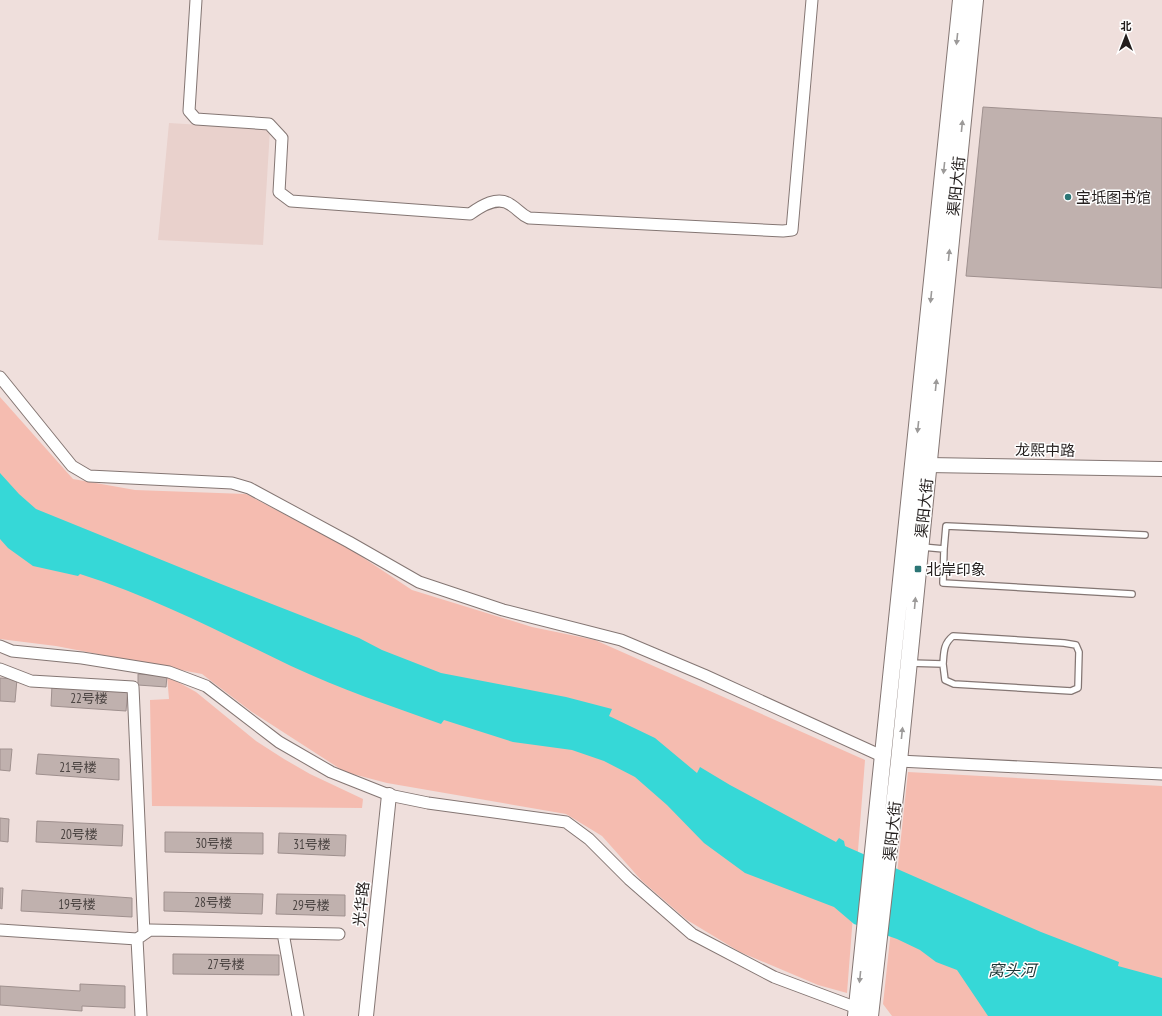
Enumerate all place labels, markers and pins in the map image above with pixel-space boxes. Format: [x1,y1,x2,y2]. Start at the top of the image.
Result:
place label: 宝坻图书馆 [1076,188,1151,207]
marker: 宝坻图书馆 [1063,192,1073,202]
place label: 北岸印象 [926,560,986,579]
marker: 北岸印象 [913,564,923,574]

